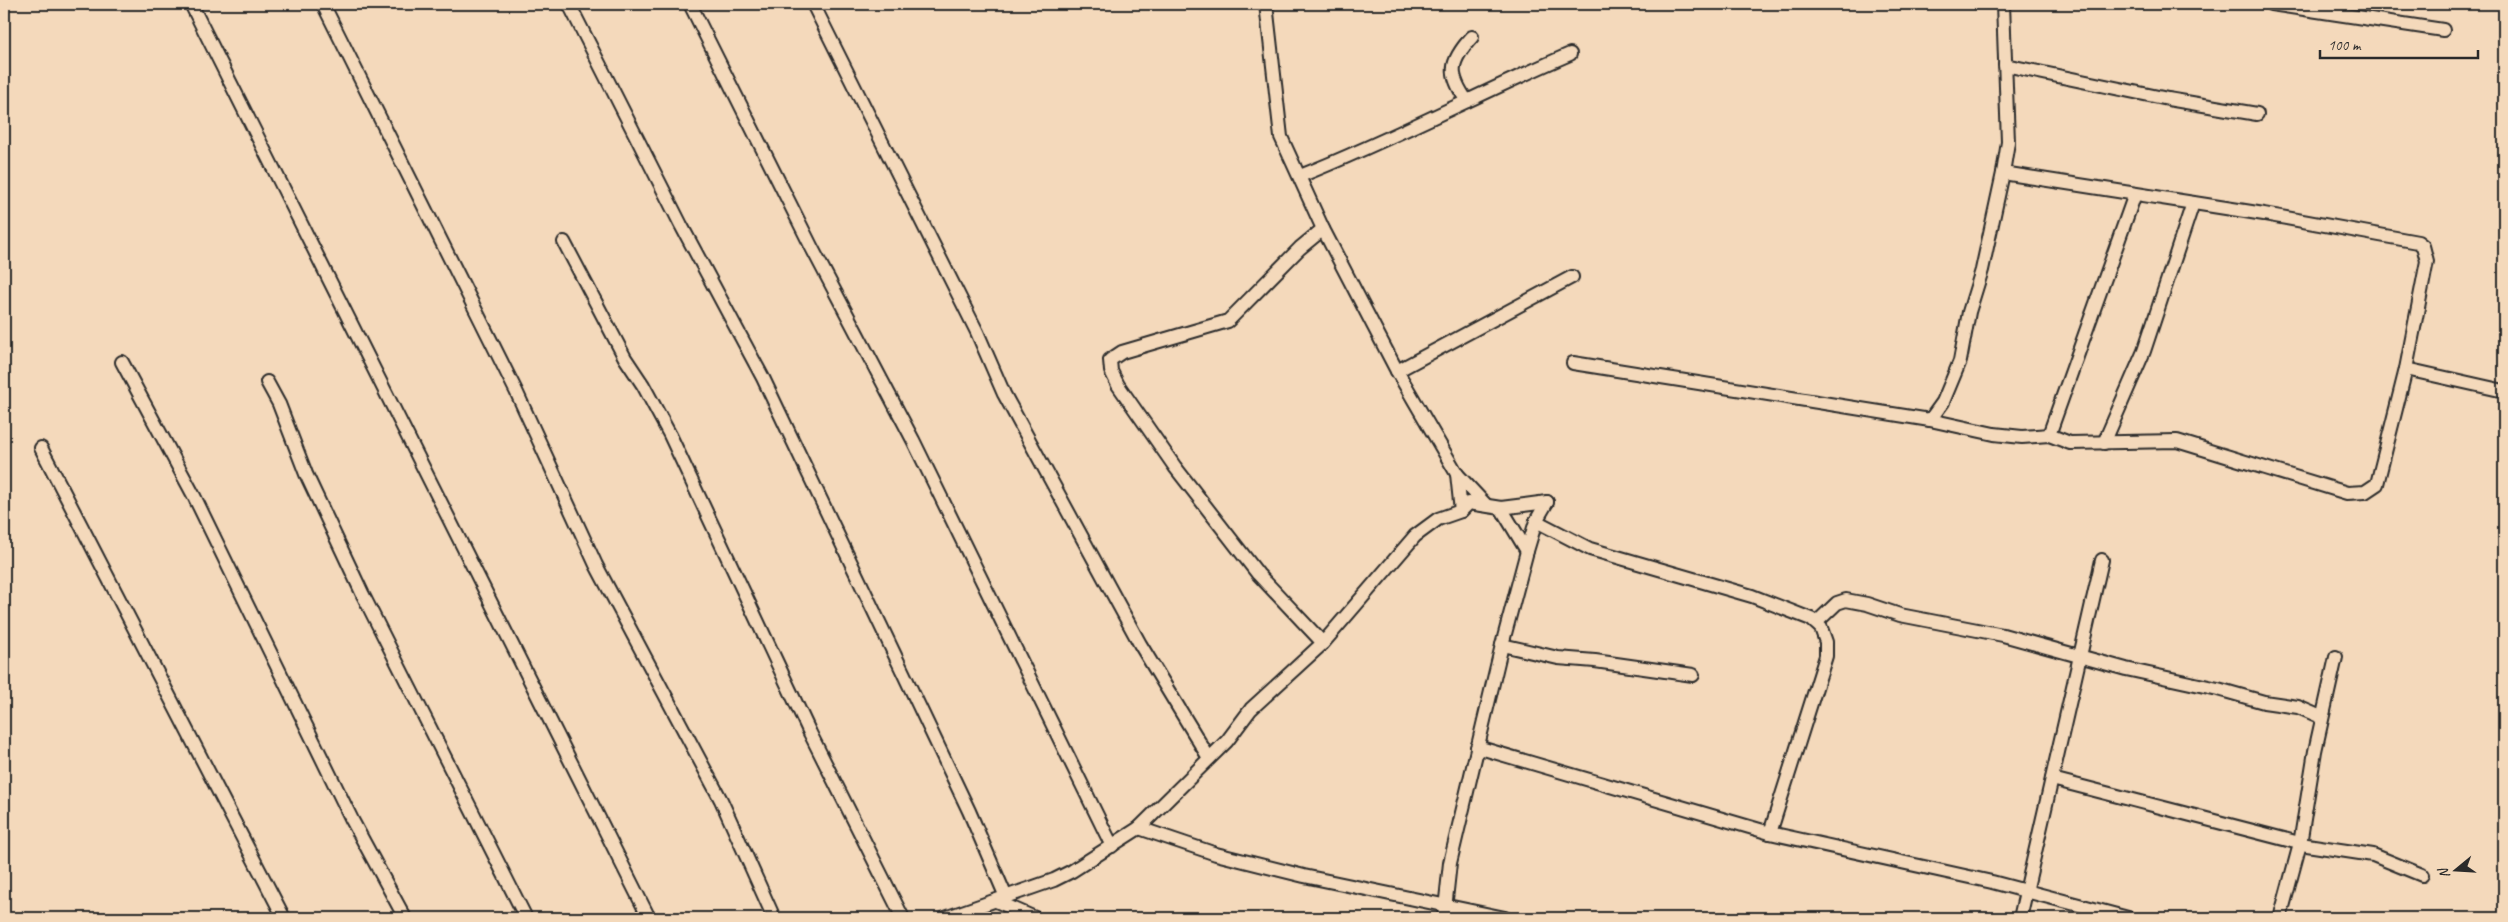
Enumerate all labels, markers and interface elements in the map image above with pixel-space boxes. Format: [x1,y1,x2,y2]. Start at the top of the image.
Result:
scale bar [2320,28,2478,60]
text: 100 m [2328,36,2362,55]
north arrow [2430,844,2480,894]
text: N [2434,865,2454,881]

